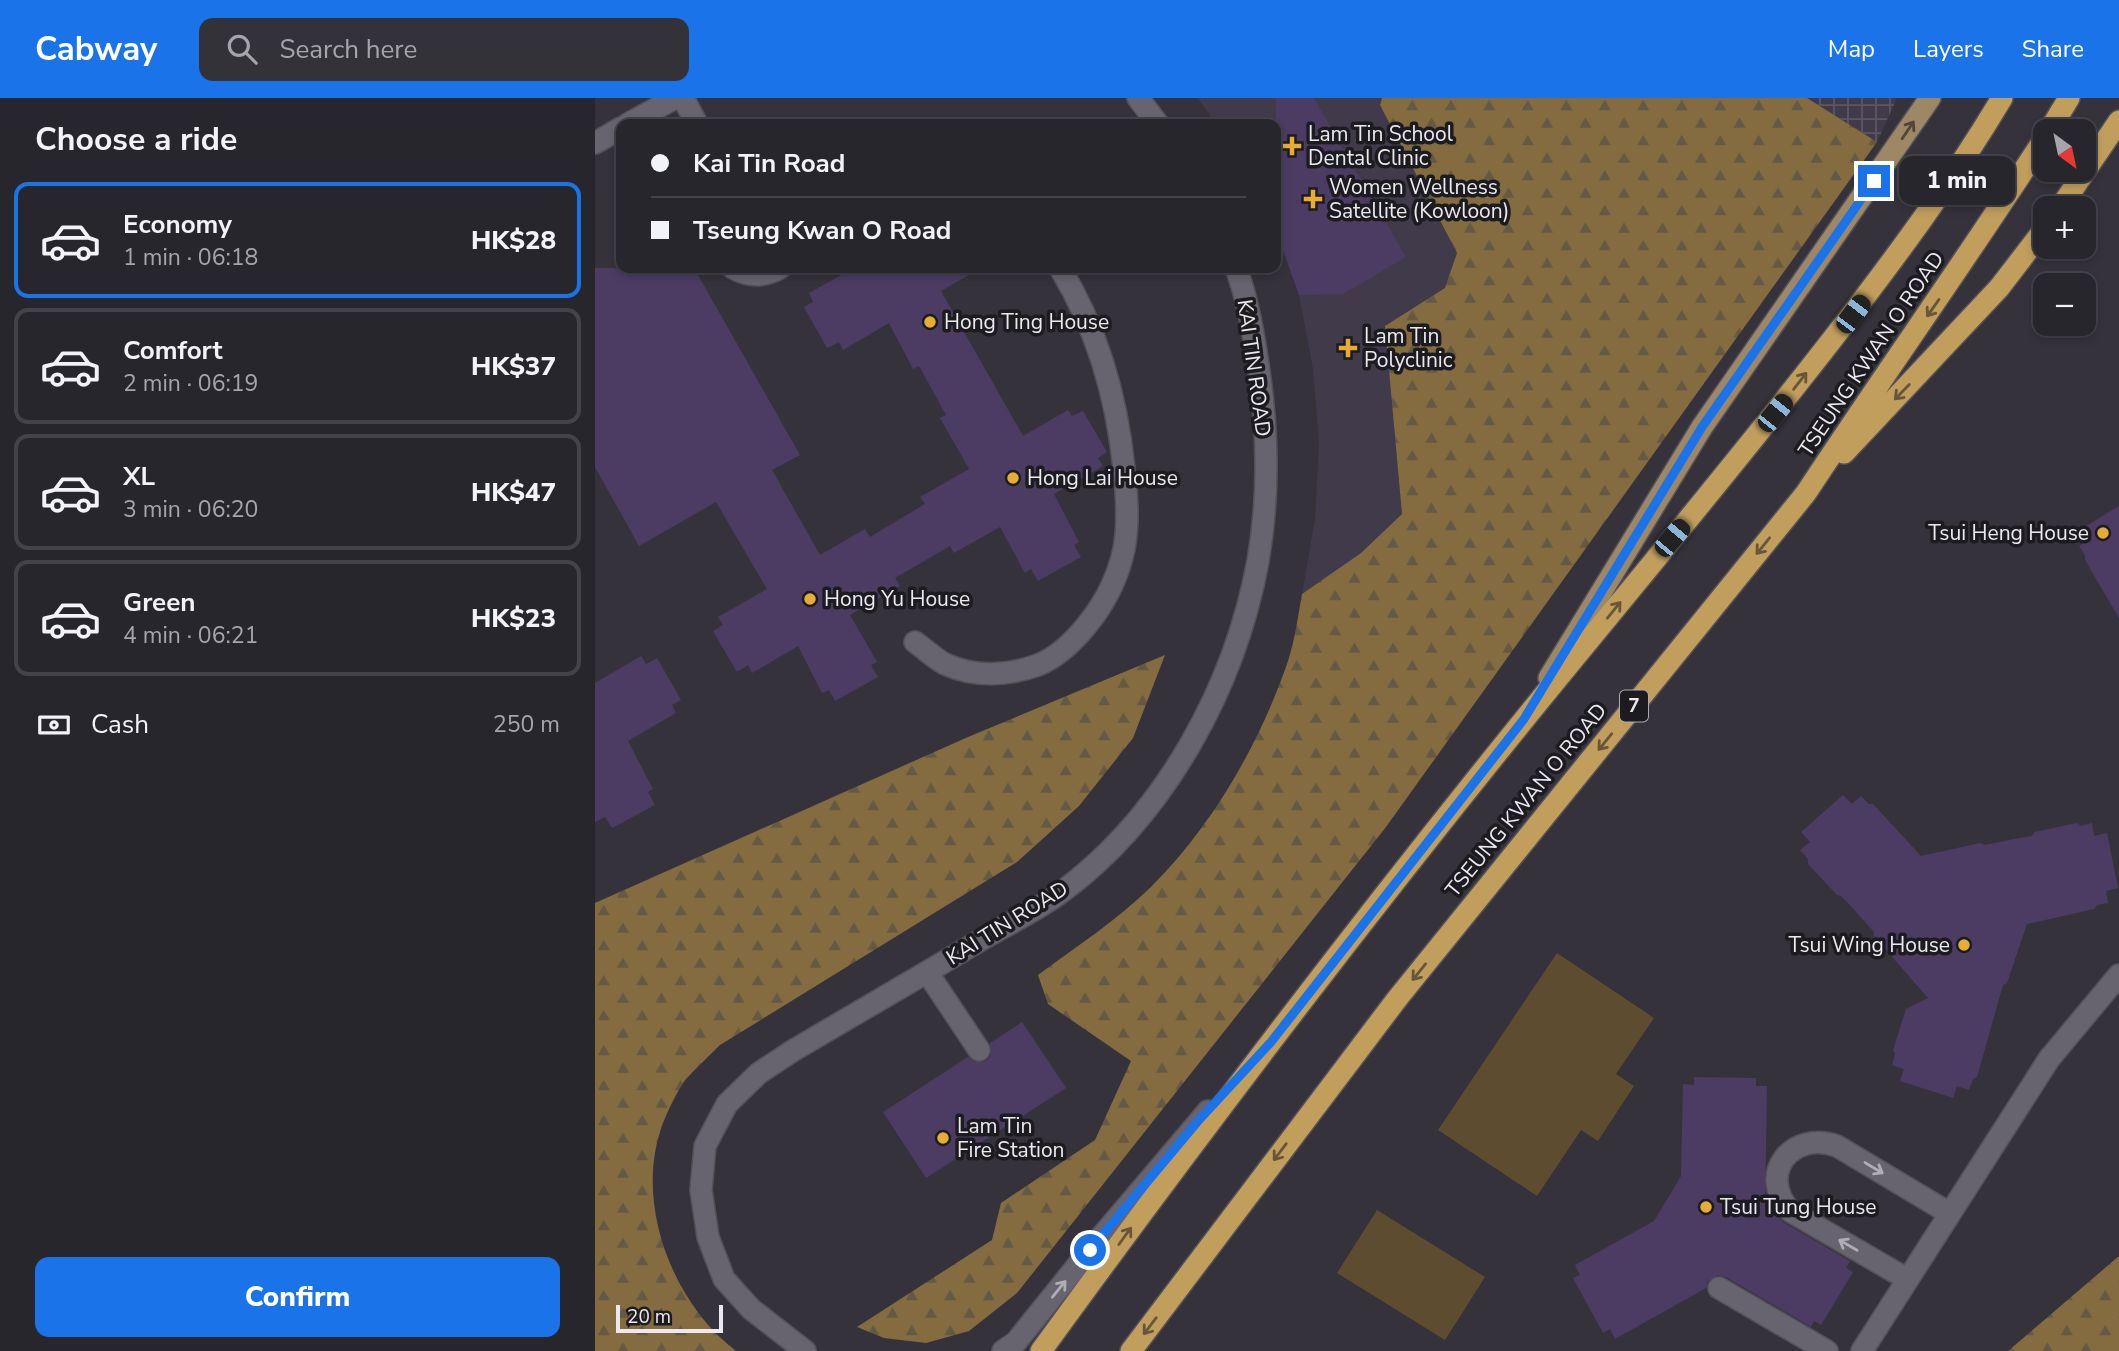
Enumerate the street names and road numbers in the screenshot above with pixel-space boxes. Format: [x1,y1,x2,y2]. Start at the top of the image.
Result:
street label: TSEUNG KWAN O ROAD [1792,246,1950,462]
street label: KAI TIN ROAD [1231,298,1277,438]
road number: 7 [1620,691,1648,722]
street label: TSEUNG KWAN O ROAD [1439,697,1613,903]
street label: KAI TIN ROAD [941,874,1073,972]

